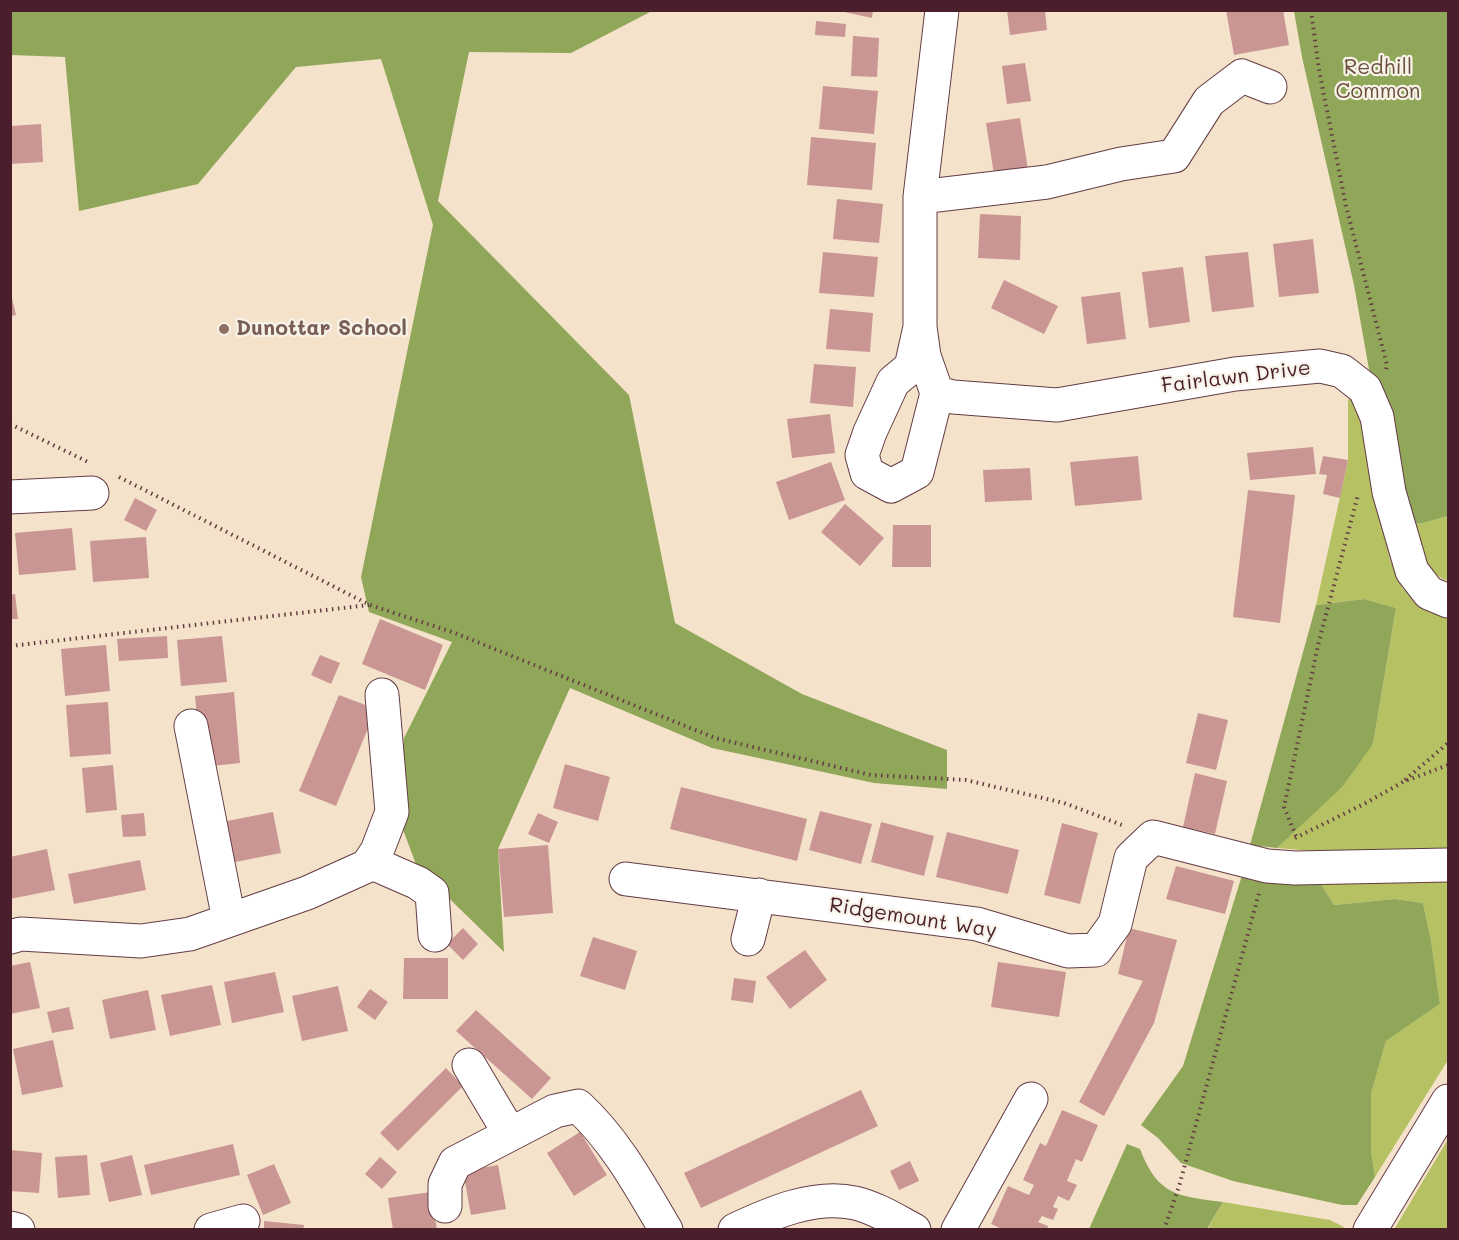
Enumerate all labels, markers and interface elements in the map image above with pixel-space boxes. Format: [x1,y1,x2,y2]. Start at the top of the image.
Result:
park label: Redhill Common [1335,55,1421,105]
place label: Dunottar School [236,316,407,342]
marker: Dunottar School [217,322,231,336]
street label: Fairlawn Drive [1160,355,1312,399]
street label: Ridgemount Way [828,892,998,944]

